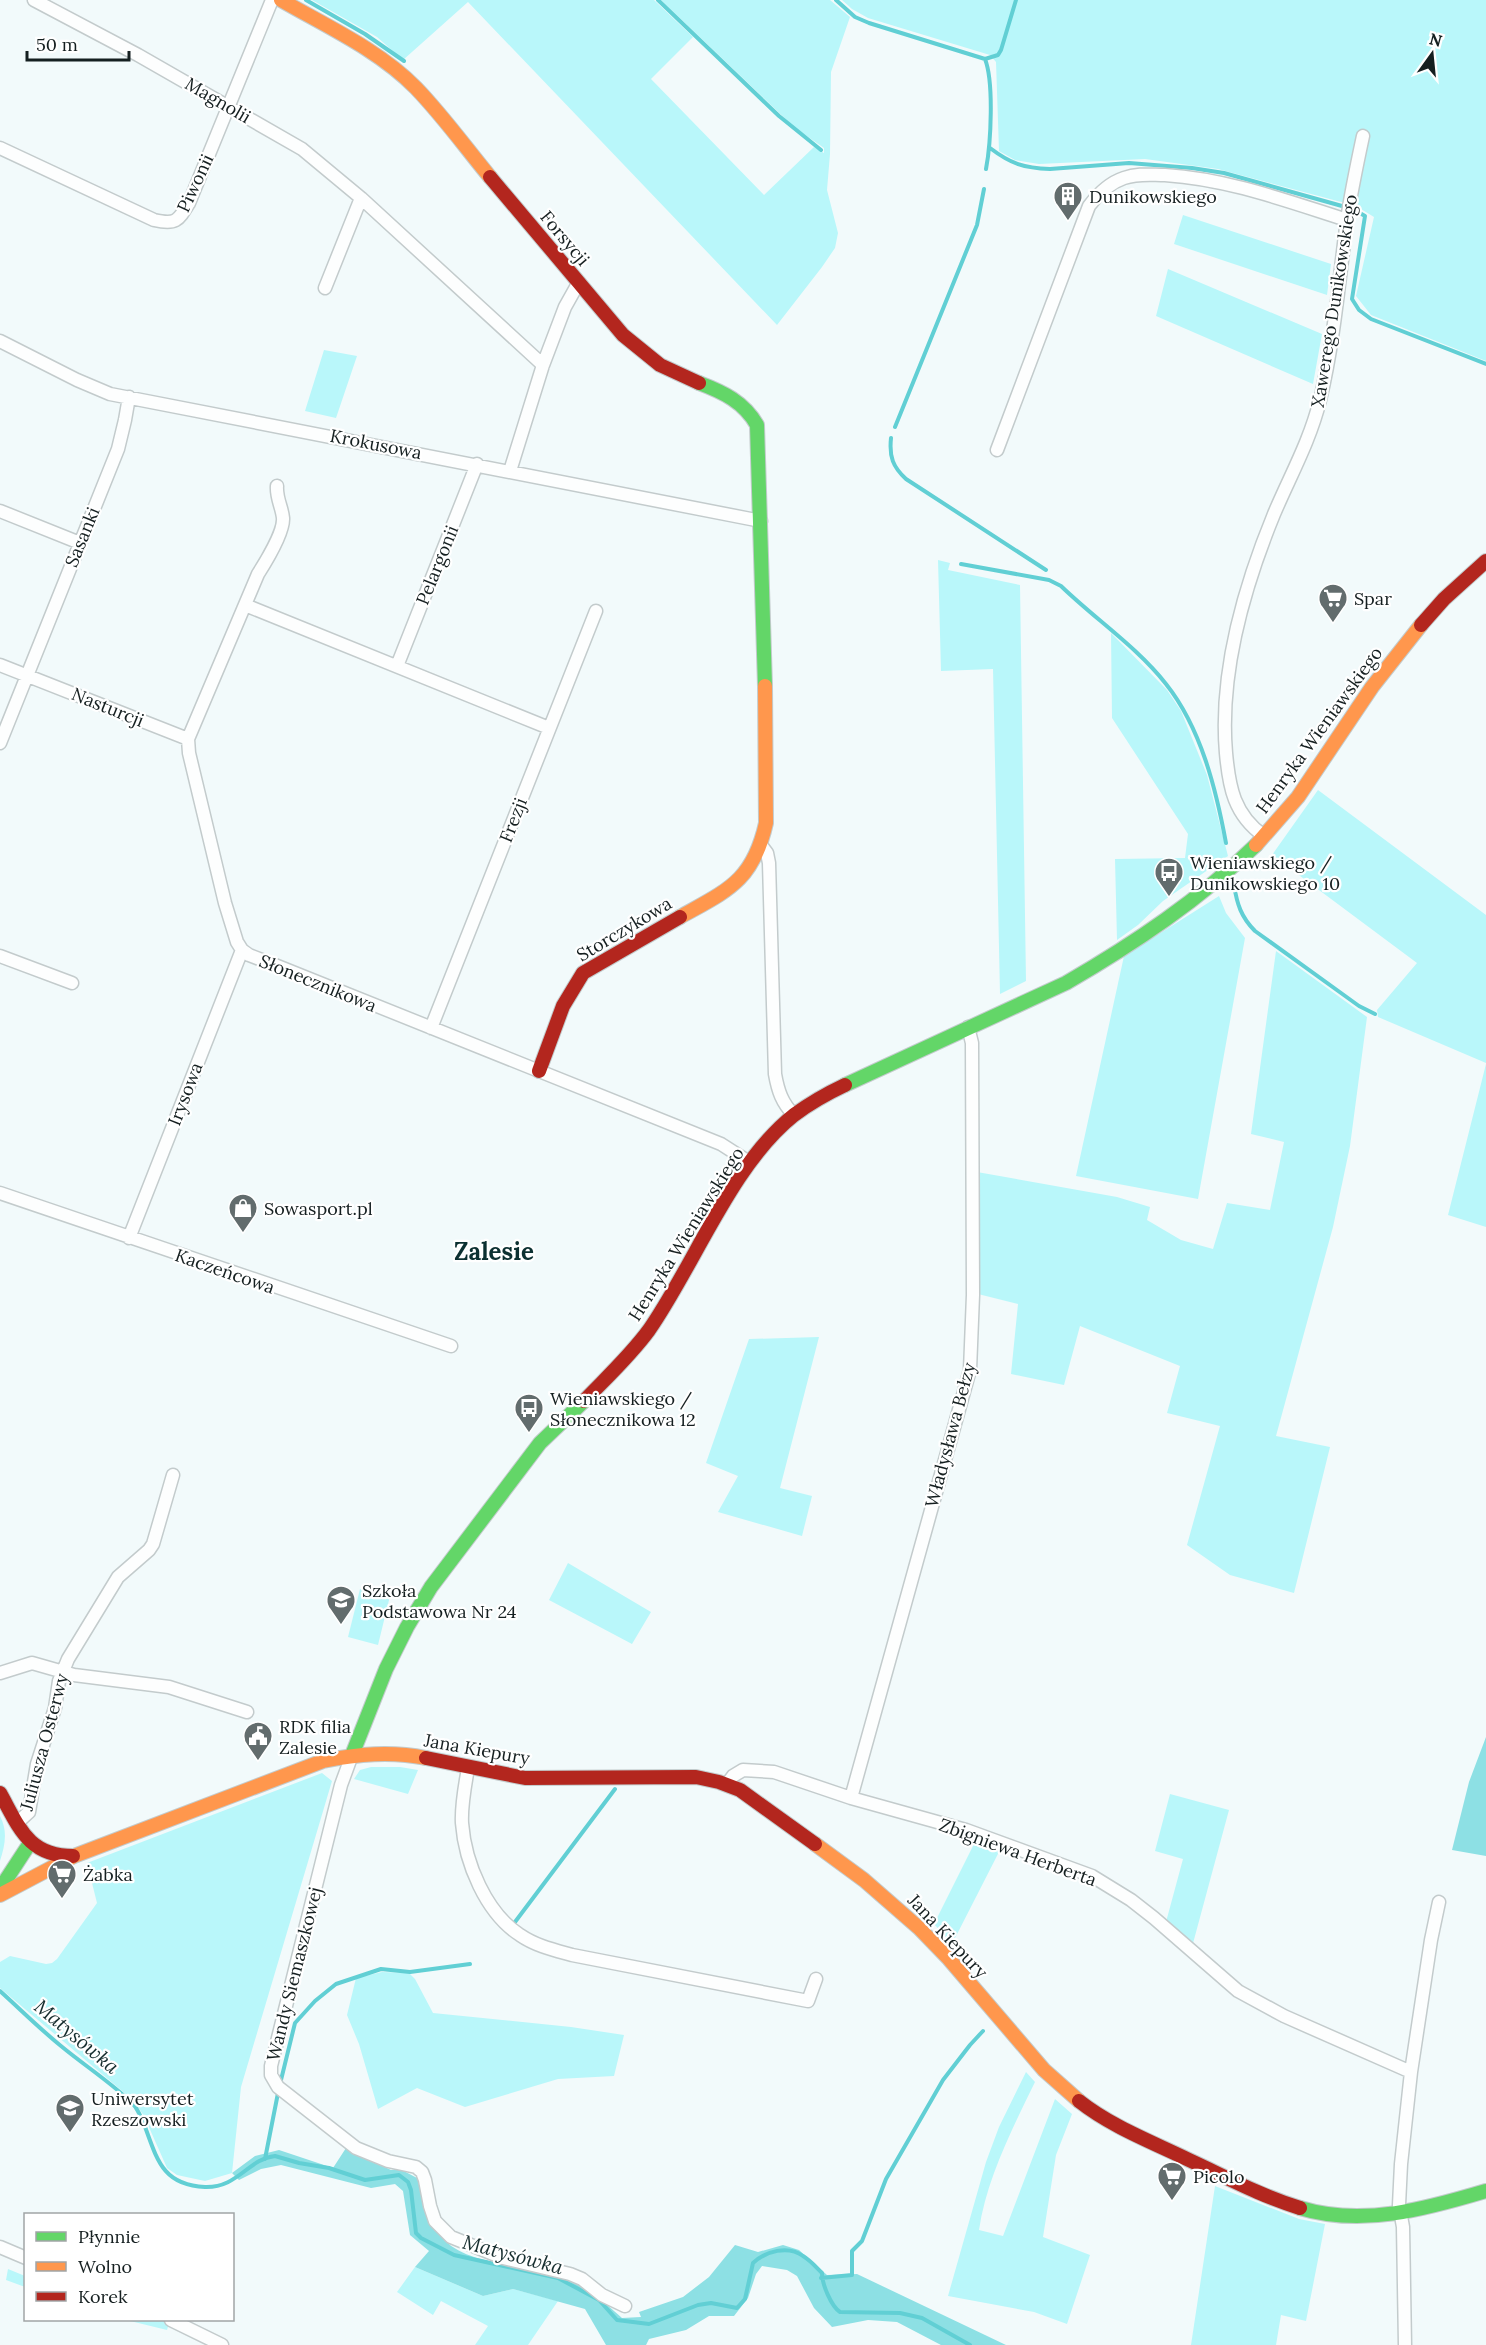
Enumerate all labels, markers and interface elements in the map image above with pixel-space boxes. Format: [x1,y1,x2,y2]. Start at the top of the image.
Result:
scale bar [27,24,129,62]
north arrow [1402,24,1462,84]
text: N [1427,28,1444,51]
text: 50 m [36,33,78,56]
street label: Magnolii [181,72,255,128]
street label: Piwonii [172,150,218,216]
building icon: Dunikowskiego [1052,180,1084,222]
place label: Dunikowskiego [1089,185,1217,208]
street label: Xawerego Dunikowskiego [1306,193,1362,409]
street label: Forsycji [535,206,595,270]
street label: Krokusowa [328,424,424,464]
street label: Sasanki [60,504,104,570]
street label: Pelargonii [411,522,463,608]
supermarket icon: Spar [1317,582,1349,624]
place label: Spar [1354,587,1392,610]
street label: Henryka Wieniawskiego [1251,642,1387,818]
street label: Nasturcji [68,682,148,732]
street label: Frezji [494,794,532,846]
place label: Wieniawskiego / Dunikowskiego 10 [1190,851,1340,895]
bus stop icon: Wieniawskiego / Dunikowskiego 10 [1153,856,1185,898]
street label: Storczykowa [572,892,676,966]
street label: Słonecznikowa [256,949,380,1017]
street label: Irysowa [162,1059,208,1129]
street label: Henryka Wieniawskiego [623,1143,749,1325]
shop icon: Sowasport.pl [227,1192,259,1234]
place label: Sowasport.pl [264,1197,373,1220]
district label: Zalesie [454,1236,534,1267]
street label: Kaczeńcowa [172,1243,278,1299]
street label: Władysława Bełzy [920,1359,981,1510]
place label: Wieniawskiego / Słonecznikowa 12 [550,1387,696,1431]
bus stop icon: Wieniawskiego / Słonecznikowa 12 [513,1392,545,1434]
place label: Szkoła Podstawowa Nr 24 [362,1579,517,1623]
school or university icon: Szkoła Podstawowa Nr 24 [325,1584,357,1626]
street label: Juliusza Osterwy [14,1670,73,1814]
place label: RDK filia Zalesie [279,1715,351,1759]
public building icon: RDK filia Zalesie [242,1720,274,1762]
street label: Jana Kiepury [421,1728,532,1770]
street label: Zbigniewa Herberta [936,1813,1100,1891]
supermarket icon: Żabka [46,1858,78,1900]
place label: Żabka [83,1863,133,1886]
street label: Wandy Siemaszkowej [261,1885,327,2063]
street label: Jana Kiepury [902,1888,993,1983]
water label: Matysówka [29,1993,125,2079]
place label: Uniwersytet Rzeszowski [91,2087,194,2131]
school or university icon: Uniwersytet Rzeszowski [54,2092,86,2134]
supermarket icon: Picolo [1156,2160,1188,2202]
place label: Picolo [1193,2165,1244,2188]
legend [24,2213,234,2321]
text: Płynnie [78,2225,141,2248]
water label: Matysówka [460,2229,566,2279]
text: Wolno [78,2255,132,2278]
text: Korek [78,2285,128,2308]

